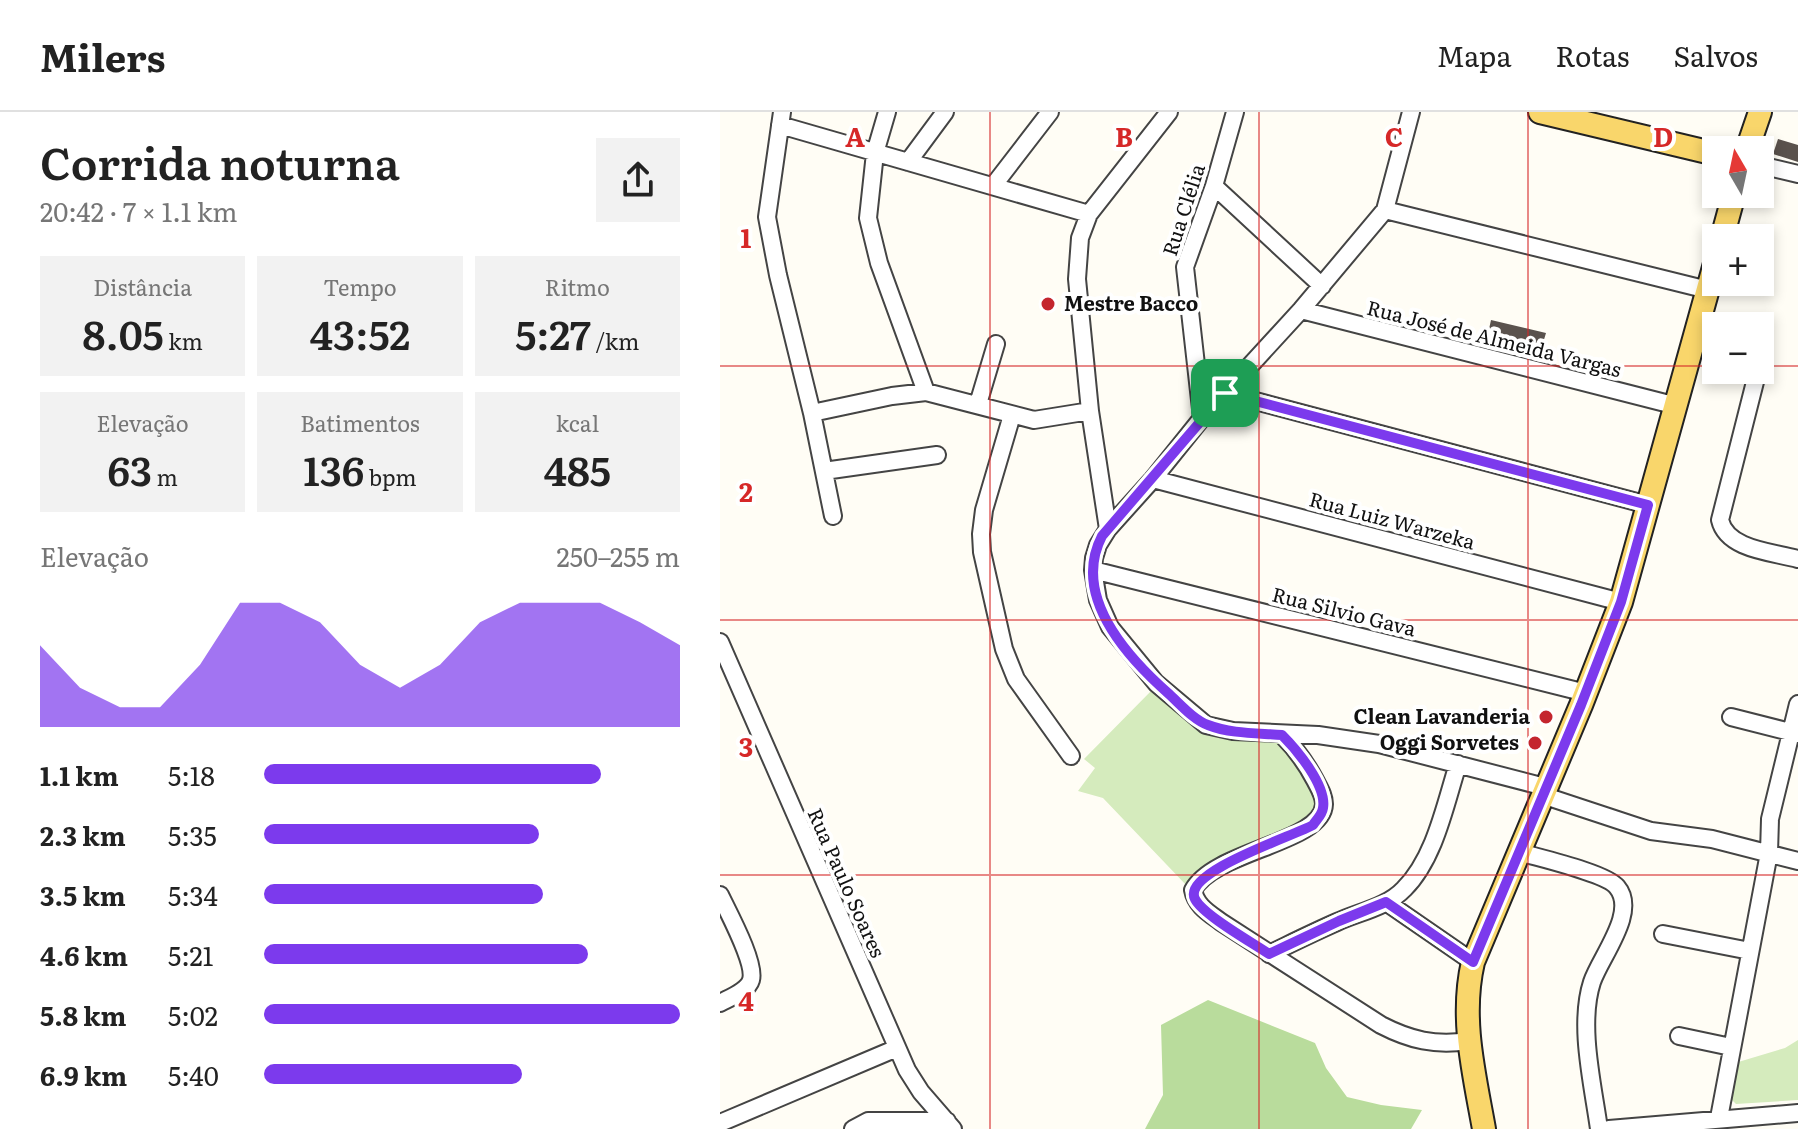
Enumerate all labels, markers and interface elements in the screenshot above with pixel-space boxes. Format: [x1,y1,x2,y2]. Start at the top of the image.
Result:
text: Milers [40,27,165,84]
text: Mapa [1437,34,1512,76]
text: Rotas [1556,34,1629,76]
text: Salvos [1673,34,1758,76]
text: A [845,116,865,155]
text: B [1115,116,1133,155]
text: C [1385,116,1403,155]
text: D [1653,116,1673,155]
text: Corrida noturna [40,128,400,194]
north arrow [1702,136,1774,208]
map controls [1702,136,1774,384]
button: share [596,138,680,222]
street label: Rua Clélia [1153,159,1211,259]
text: 20:42 · 7 × 1.1 km [40,191,238,230]
text: 1 [741,217,752,256]
button: + [1702,224,1774,296]
text: Distância [93,270,192,303]
text: Tempo [323,270,397,303]
text: Ritmo [545,270,610,303]
place label: Mestre Bacco [1064,287,1198,317]
street label: Rua José de Almeida Vargas [1364,291,1625,383]
marker: Mestre Bacco [1039,295,1057,313]
text: 8.05 [83,303,164,362]
text: 43:52 [310,303,410,362]
text: 5:27 [515,303,591,362]
button: − [1702,312,1774,384]
text: km [164,324,203,357]
text: /km [591,324,639,357]
pin [1191,359,1259,427]
icon: arrive [1203,371,1247,415]
text: Elevação [97,406,189,439]
text: Batimentos [300,406,420,439]
text: kcal [556,406,599,439]
text: 63 [108,439,152,498]
text: 136 [303,439,364,498]
text: 485 [544,439,611,498]
text: m [152,460,178,493]
text: bpm [364,460,417,493]
text: 2 [739,471,753,510]
street label: Rua Luiz Warzeka [1306,482,1479,556]
text: Elevação [40,536,149,575]
text: 250–255 m [557,536,680,575]
street label: Rua Silvio Gava [1269,578,1420,642]
place label: Clean Lavanderia [1353,700,1530,730]
marker: Clean Lavanderia [1537,708,1555,726]
text: 3 [739,726,753,765]
place label: Oggi Sorvetes [1380,726,1519,756]
marker: Oggi Sorvetes [1526,734,1544,752]
text: 1.1 km [40,755,119,794]
text: 5:18 [168,755,215,794]
street label: Rua Paulo Soares [801,803,894,962]
text: 2.3 km [40,815,126,854]
text: 5:35 [168,815,217,854]
text: 3.5 km [40,875,126,914]
text: 5:34 [168,875,218,914]
text: 4.6 km [40,935,128,974]
text: 5:21 [168,935,213,974]
text: 4 [738,980,754,1019]
text: 5.8 km [40,995,127,1034]
text: 5:02 [168,995,218,1034]
text: 6.9 km [40,1055,127,1094]
text: 5:40 [168,1055,219,1094]

